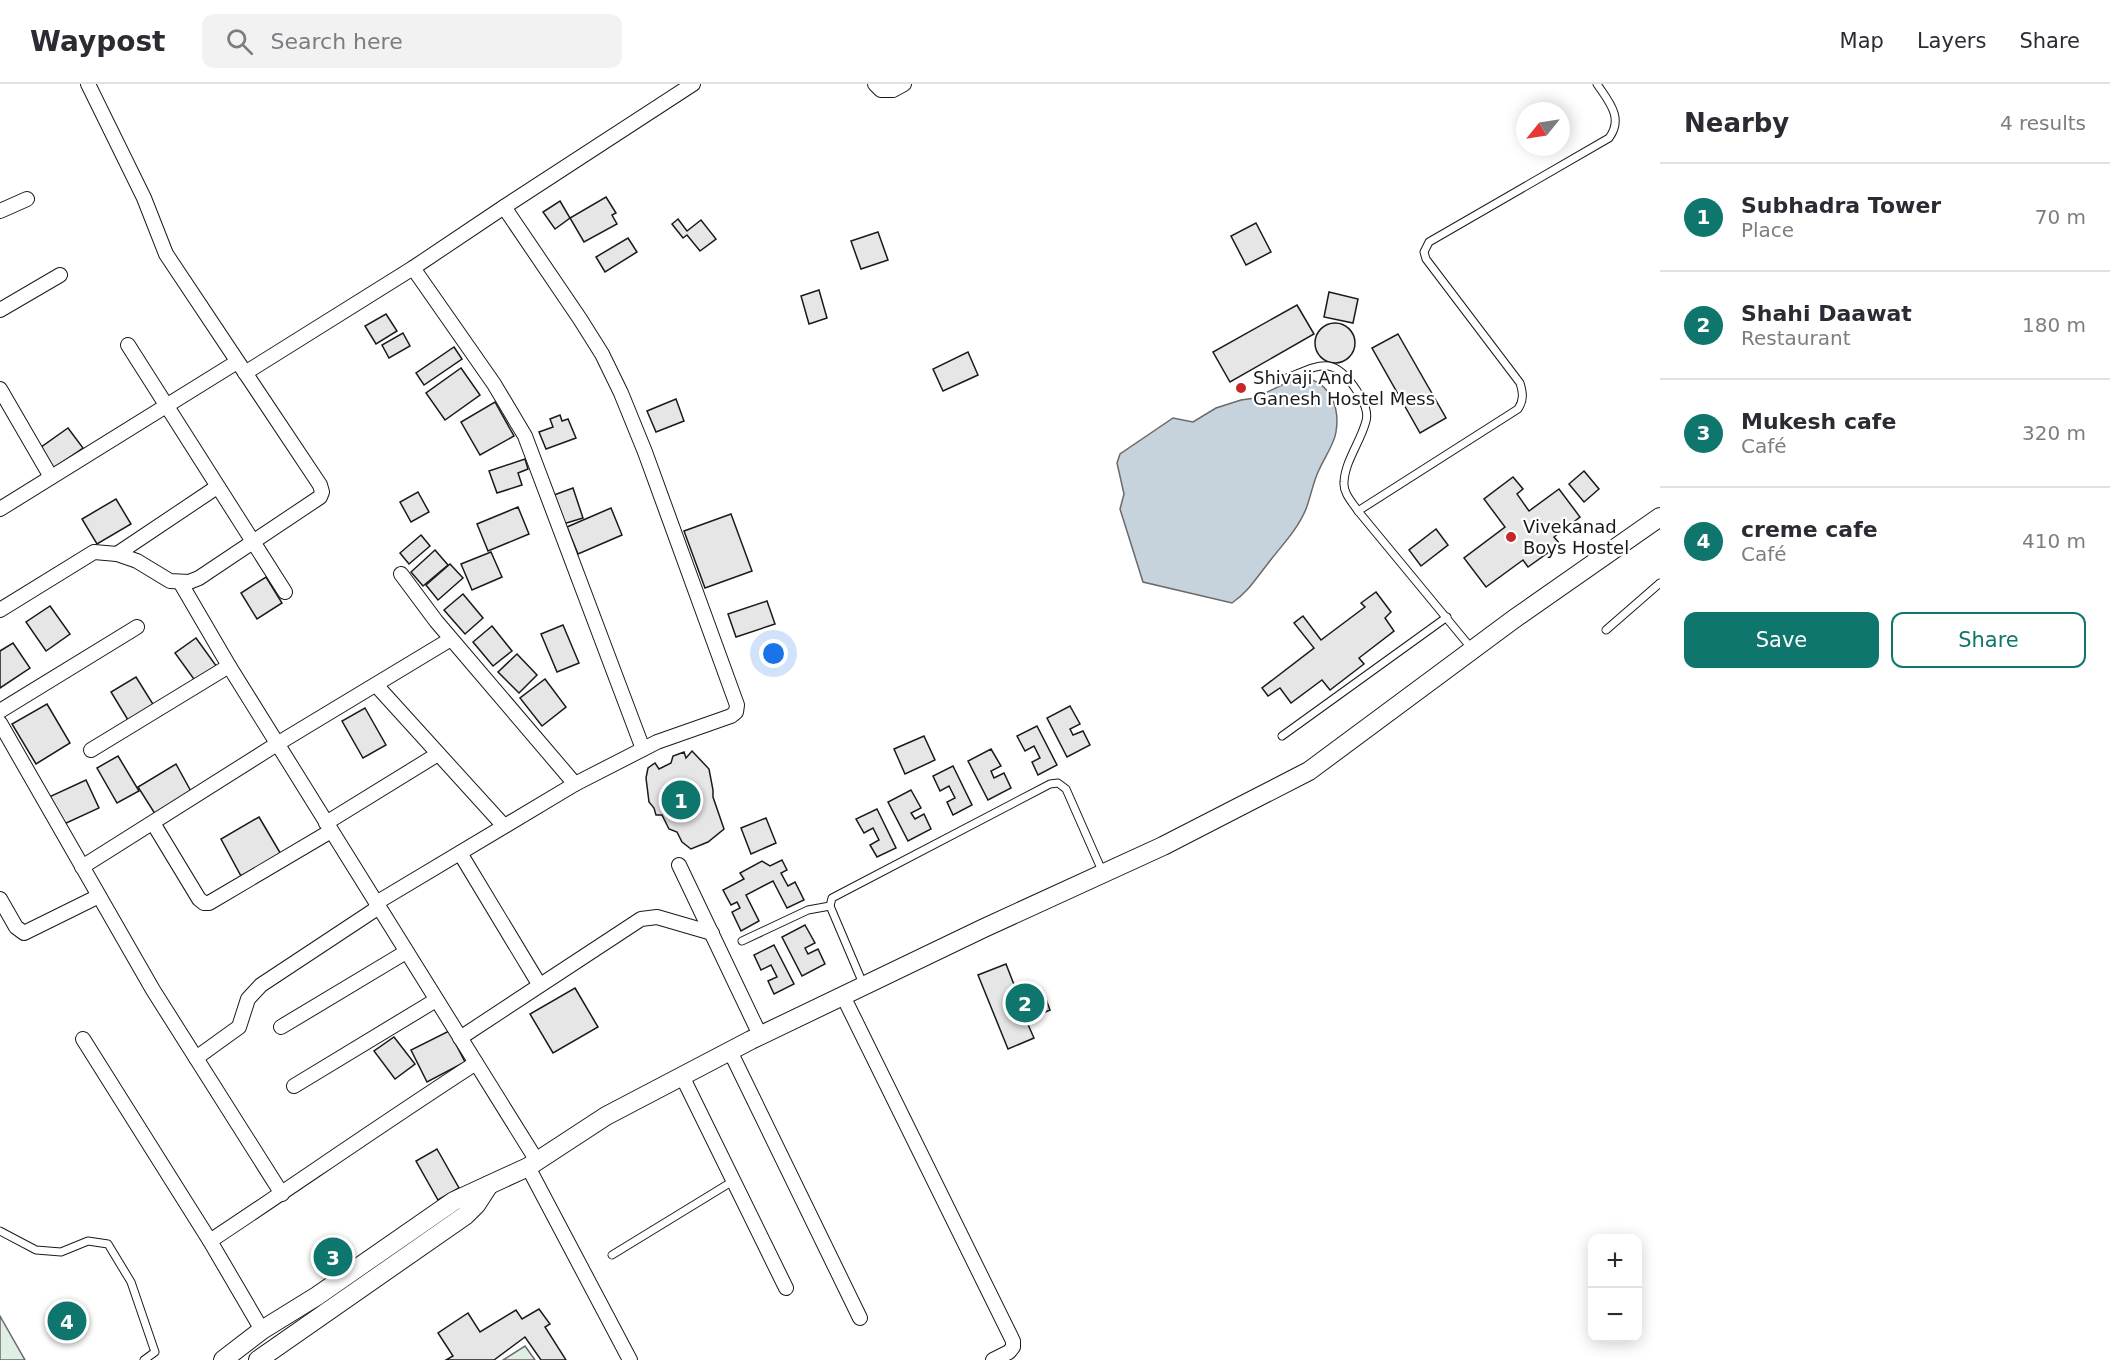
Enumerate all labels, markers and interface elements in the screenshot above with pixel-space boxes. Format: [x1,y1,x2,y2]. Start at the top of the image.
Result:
search box [202,14,622,68]
text: Waypost [30,25,166,58]
icon: search [223,25,256,58]
text: Search here [271,29,403,54]
text: Map [1840,29,1884,53]
text: Layers [1917,29,1986,53]
text: Share [2019,29,2080,53]
north arrow [1516,102,1570,156]
text: Nearby [1684,108,1789,138]
text: 4 results [2000,111,2086,135]
text: Subhadra Tower [1741,193,1941,218]
text: 1 [1697,205,1710,229]
text: 70 m [2035,205,2086,229]
text: Place [1741,218,1794,242]
text: Shahi Daawat [1741,301,1912,326]
text: 2 [1697,313,1710,337]
text: 180 m [2022,313,2086,337]
text: Restaurant [1741,326,1851,350]
place label: Shivaji And Ganesh Hostel Mess [1253,367,1435,409]
marker: Shivaji And Ganesh Hostel Mess [1234,381,1248,395]
text: Mukesh cafe [1741,409,1896,434]
text: 3 [1697,421,1710,445]
text: 320 m [2022,421,2086,445]
text: Café [1741,434,1787,458]
place label: Vivekanad Boys Hostel [1523,516,1629,558]
text: creme cafe [1741,517,1878,542]
text: 4 [1697,529,1710,553]
text: 410 m [2022,529,2086,553]
marker: Vivekanad Boys Hostel [1504,530,1518,544]
text: Café [1741,542,1787,566]
button: Save [1684,612,1879,668]
button: Share [1891,612,2086,668]
your location [759,639,788,668]
pin: 1 [662,778,700,822]
pin: 2 [1006,980,1044,1026]
pin: 3 [314,1234,352,1280]
map controls [1588,1234,1642,1342]
button: + [1588,1234,1642,1288]
button: − [1588,1288,1642,1342]
pin: 4 [48,1298,86,1344]

